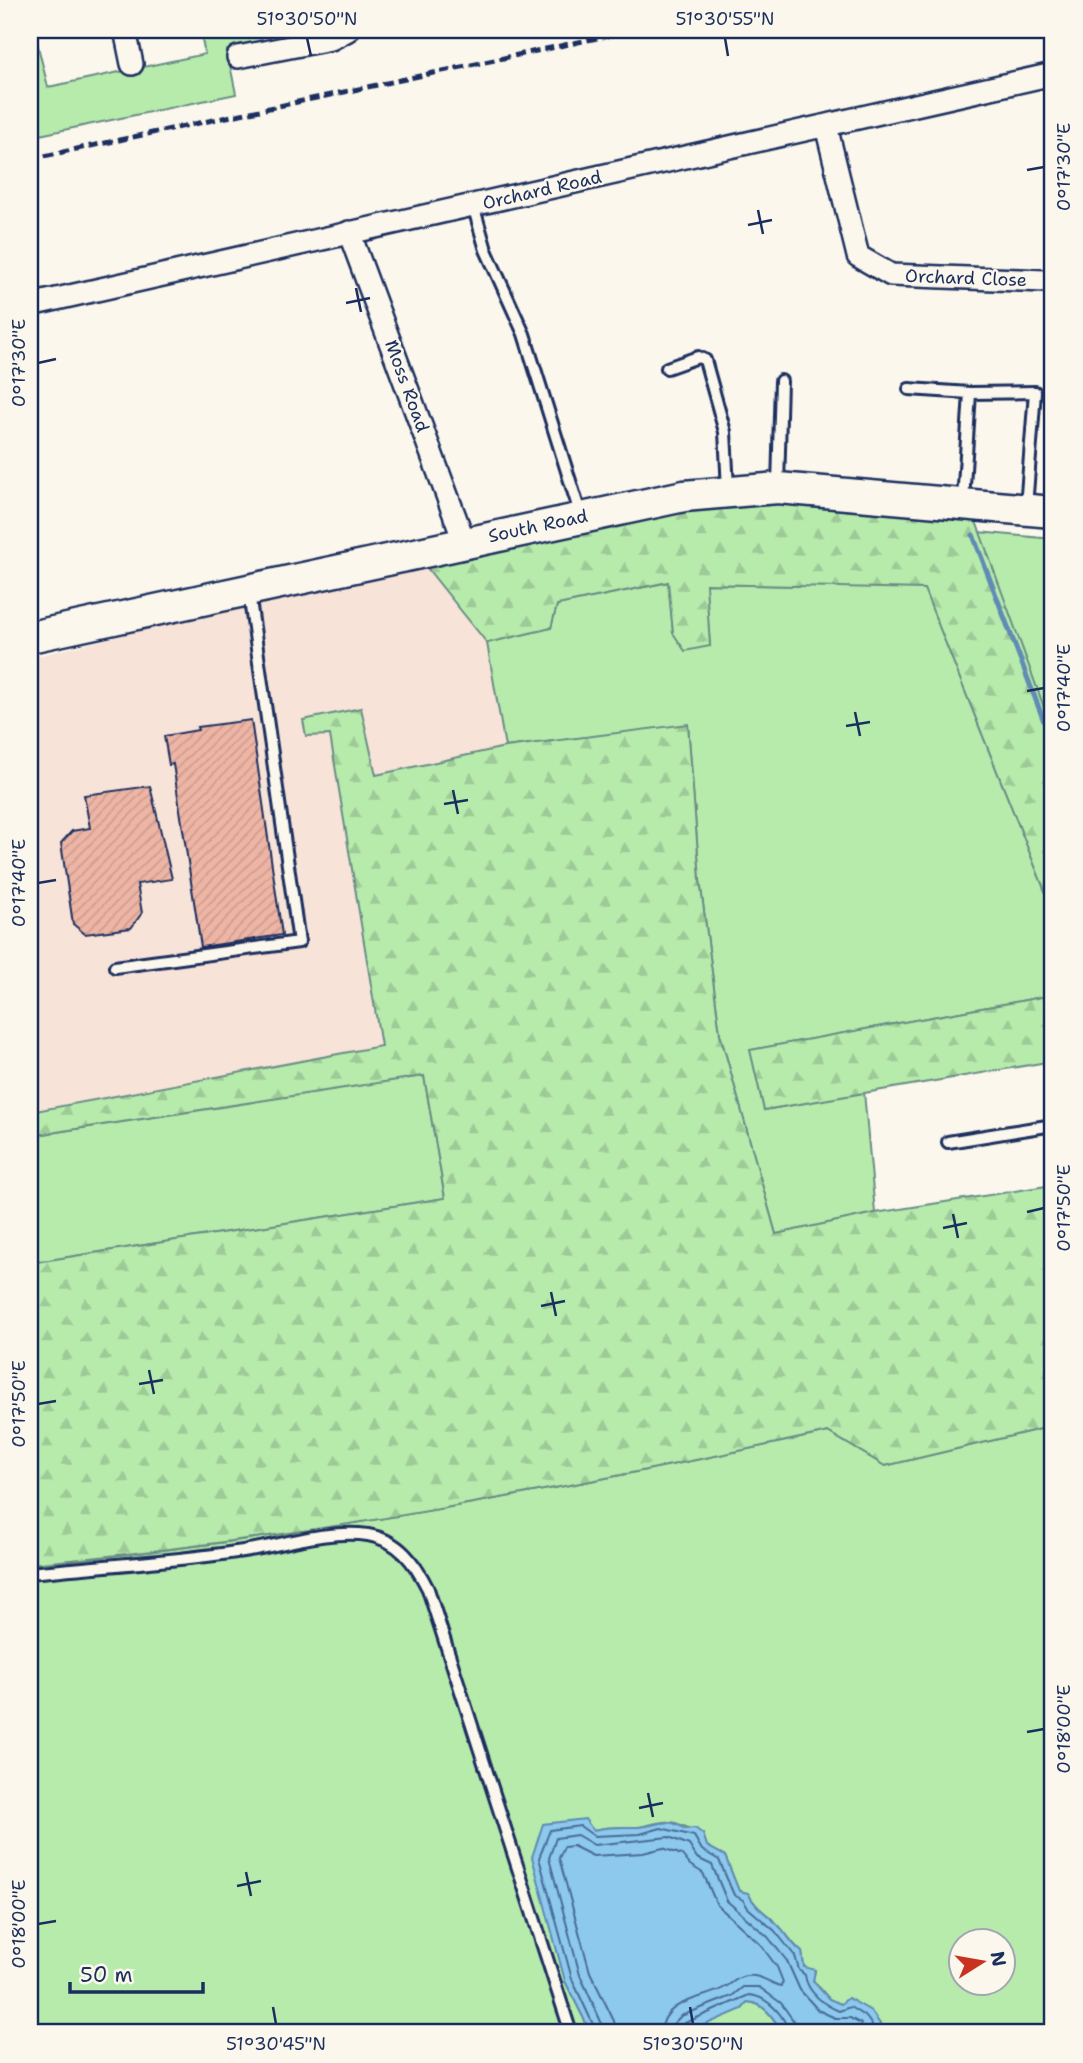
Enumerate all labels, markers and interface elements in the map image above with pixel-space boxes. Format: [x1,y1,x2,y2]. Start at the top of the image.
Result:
text: 51°30'50"N [256,7,358,31]
text: 51°30'55"N [676,7,774,31]
text: 0°17'30"E [1052,123,1076,211]
street label: Orchard Road [480,165,604,215]
street label: Orchard Close [905,264,1027,292]
text: 0°17'30"E [7,319,31,407]
street label: Moss Road [379,337,435,435]
street label: South Road [486,504,590,548]
text: 0°17'40"E [1052,644,1076,732]
text: 0°17'40"E [7,839,31,927]
text: 0°17'50"E [1052,1164,1076,1252]
text: 0°17'50"E [7,1360,31,1448]
text: 0°18'00"E [1052,1684,1076,1774]
text: 0°18'00"E [7,1879,31,1969]
north arrow [946,1926,1016,1996]
text: N [984,1949,1012,1969]
scale bar [70,1951,203,1995]
text: 50 m [80,1961,133,1989]
text: 51°30'45"N [226,2032,326,2056]
text: 51°30'50"N [642,2032,744,2056]

